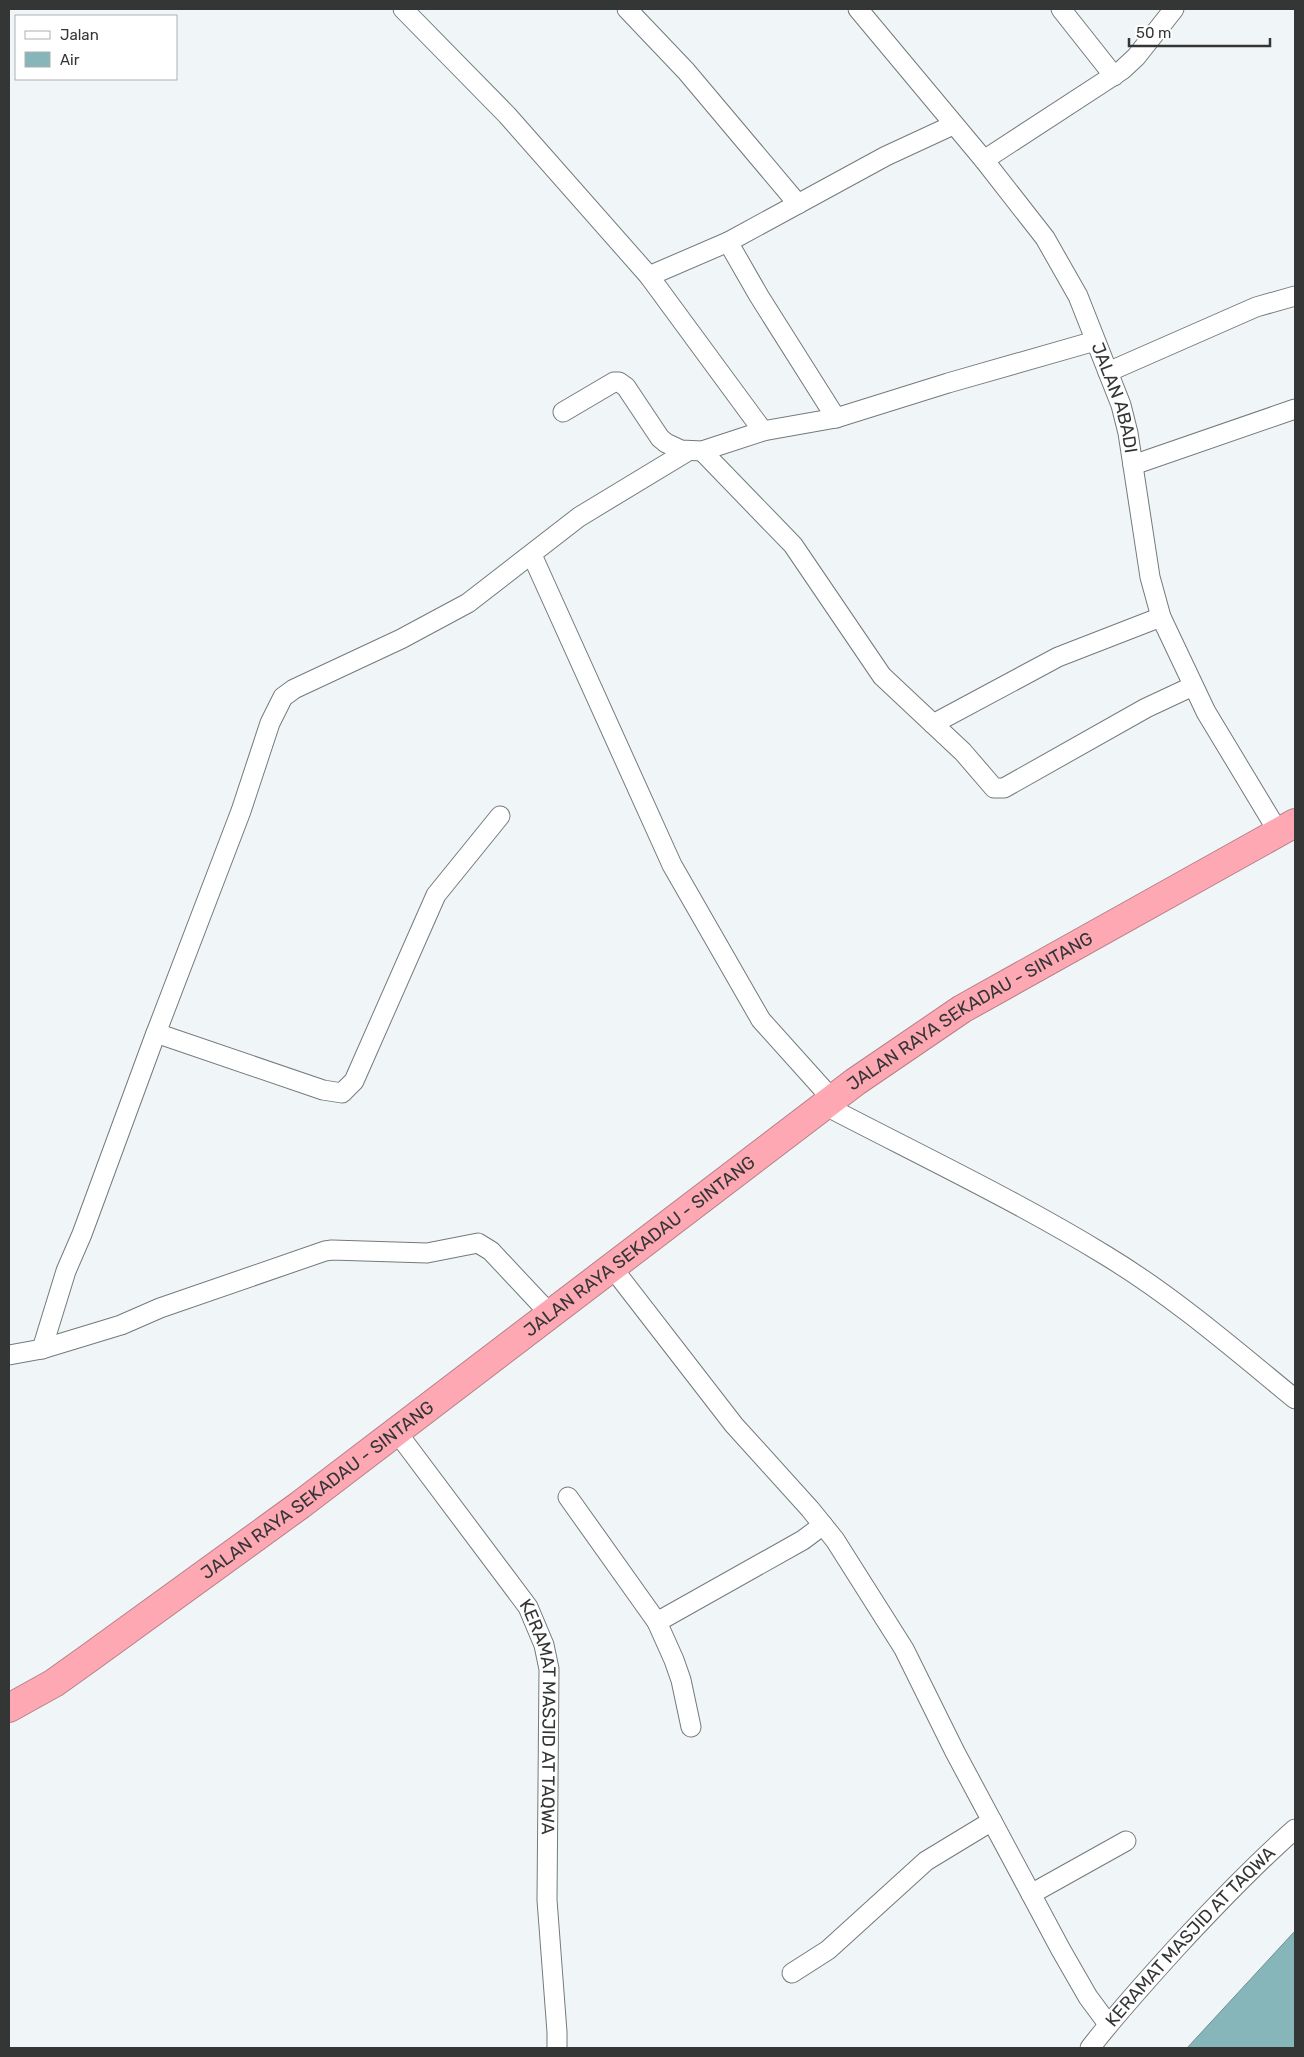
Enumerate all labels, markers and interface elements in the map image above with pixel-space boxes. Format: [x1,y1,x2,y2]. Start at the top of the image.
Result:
legend [15,15,178,80]
scale bar [1129,15,1270,47]
text: 50 m [1136,24,1171,42]
text: Jalan [60,26,99,44]
text: Air [60,51,80,69]
street label: JALAN ABADI [1086,339,1142,455]
street label: JALAN RAYA SEKADAU - SINTANG [842,927,1097,1095]
street label: JALAN RAYA SEKADAU - SINTANG [519,1151,760,1341]
street label: JALAN RAYA SEKADAU - SINTANG [197,1396,438,1584]
street label: KERAMAT MASJID AT TAQWA [515,1594,560,1835]
street label: KERAMAT MASJID AT TAQWA [1101,1842,1280,2031]

